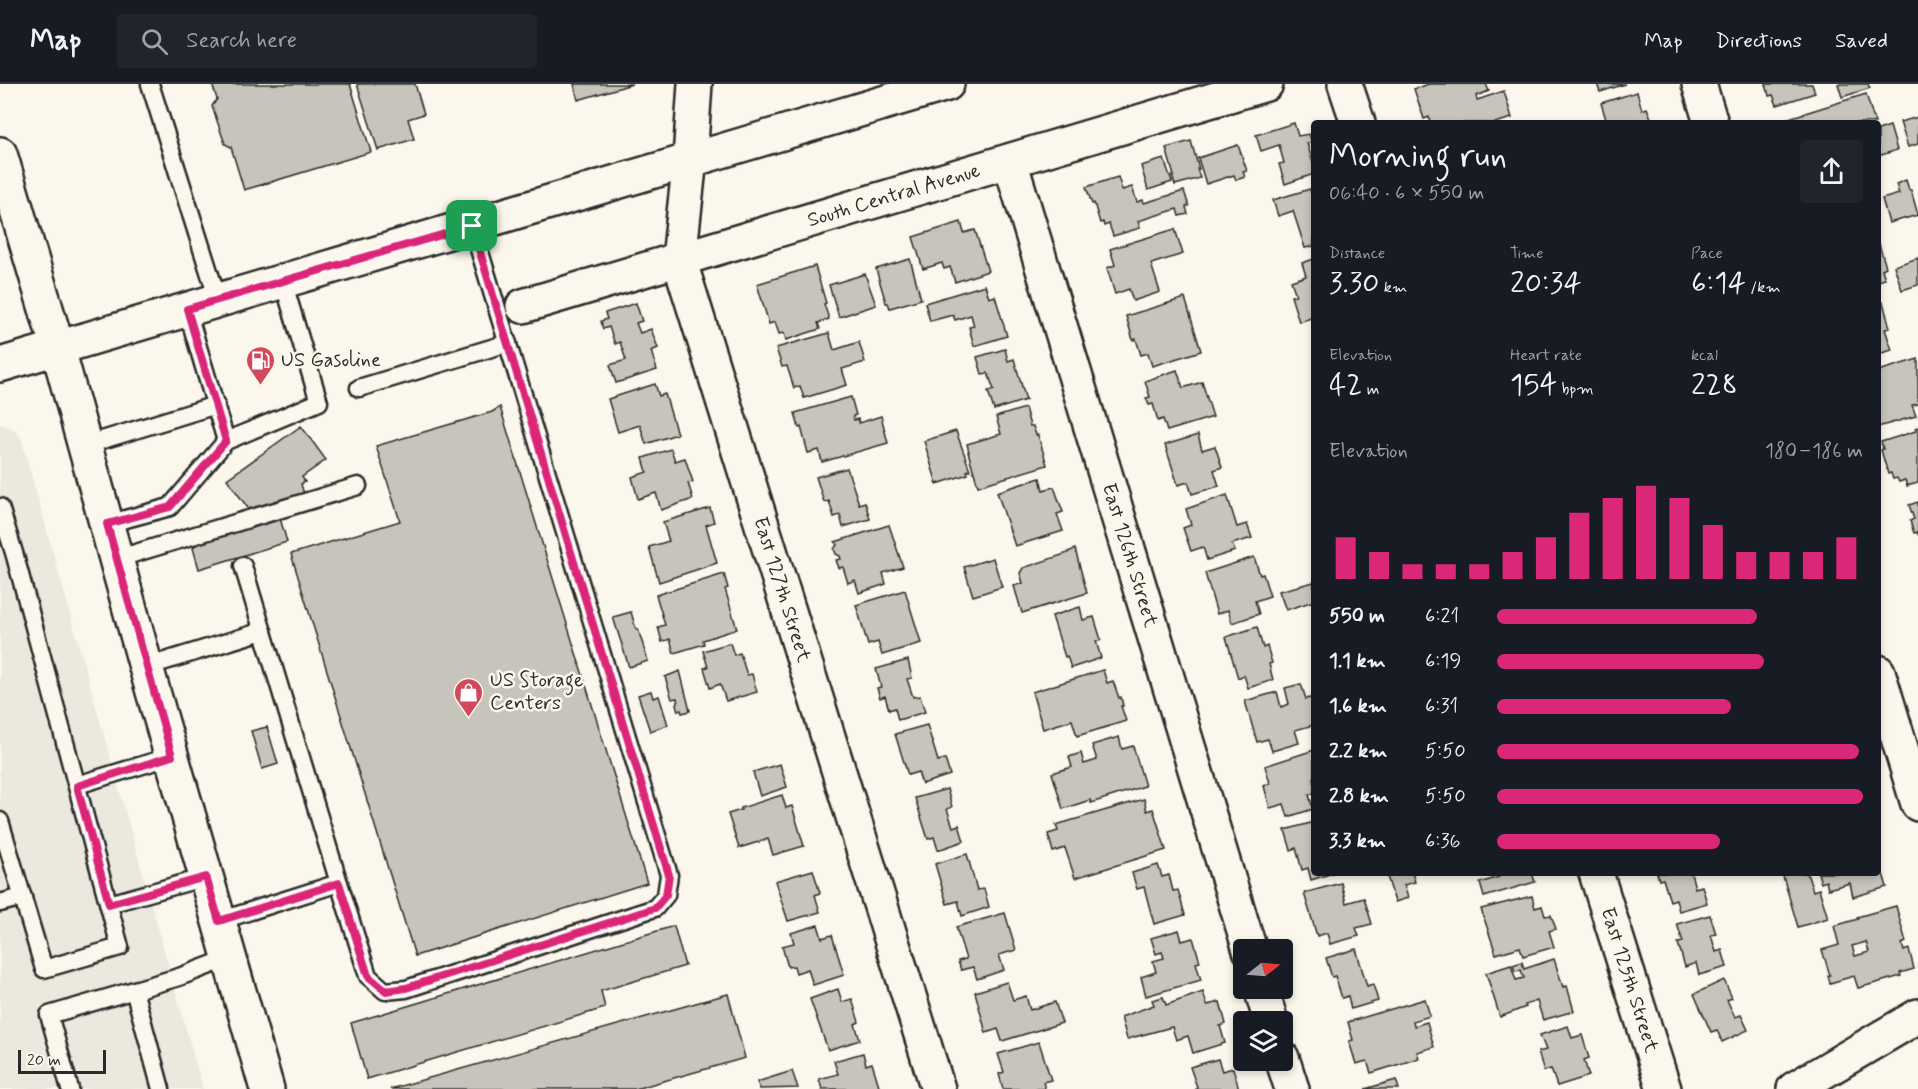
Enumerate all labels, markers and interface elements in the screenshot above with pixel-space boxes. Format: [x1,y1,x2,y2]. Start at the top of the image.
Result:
search box [117,14,537,68]
text: Map [30,23,81,60]
icon: search [138,25,171,58]
text: Search here [186,27,297,55]
text: Map [1644,27,1683,55]
text: Directions [1716,27,1802,55]
text: Saved [1835,27,1888,55]
text: Morning run [1329,135,1507,179]
button: share [1800,140,1863,203]
street label: South Central Avenue [804,157,983,234]
text: 06:40 · 6 × 550 m [1329,180,1484,207]
pin [446,200,497,251]
icon: arrive [455,209,488,242]
text: Distance [1329,243,1385,264]
text: Time [1510,243,1544,264]
text: Pace [1691,243,1723,264]
text: 3.30 [1329,264,1380,303]
text: 20:34 [1510,264,1582,303]
text: 6:14 [1691,264,1746,303]
text: km [1380,277,1407,298]
text: /km [1746,277,1781,298]
fuel station icon: US Gasoline [244,344,276,386]
text: Elevation [1329,345,1392,366]
text: Heart rate [1510,345,1582,366]
text: kcal [1691,345,1718,366]
place label: US Gasoline [281,347,381,374]
text: 42 [1329,366,1362,405]
text: 154 [1510,366,1557,405]
text: 228 [1691,366,1738,405]
text: m [1362,379,1379,400]
text: bpm [1557,379,1594,400]
text: Elevation [1329,438,1408,465]
text: 180–186 m [1765,438,1863,465]
street label: East 126th Street [1095,480,1165,631]
street label: East 127th Street [747,513,818,666]
text: 550 m [1329,603,1385,630]
text: 6:21 [1425,603,1459,630]
text: 1.1 km [1329,648,1386,675]
text: 6:19 [1425,648,1461,675]
place label: US Storage Centers [490,667,583,717]
shop icon: US Storage Centers [453,676,485,718]
text: 1.6 km [1329,693,1387,720]
text: 6:31 [1425,693,1458,720]
text: 2.2 km [1329,738,1387,765]
text: 5:50 [1425,738,1466,765]
text: 2.8 km [1329,783,1389,810]
text: 5:50 [1425,783,1466,810]
text: 3.3 km [1329,828,1386,855]
text: 6:36 [1425,828,1461,855]
street label: East 125th Street [1594,904,1665,1056]
north arrow [1233,939,1293,999]
map controls [1233,939,1293,1071]
button: layers [1233,1011,1293,1071]
scale bar [18,1047,106,1074]
text: 20 m [27,1050,61,1071]

